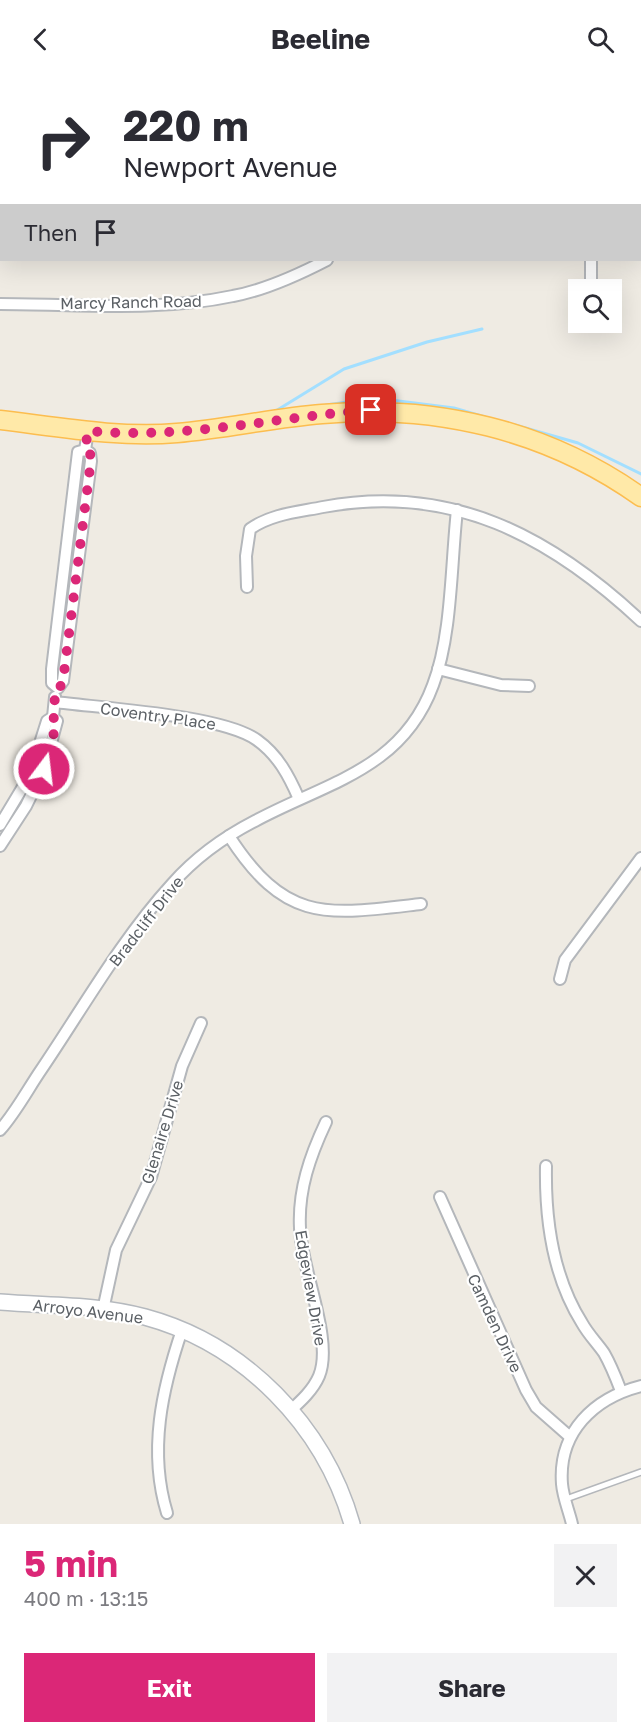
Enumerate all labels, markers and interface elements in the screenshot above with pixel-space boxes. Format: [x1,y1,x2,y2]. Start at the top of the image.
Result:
icon: back [24,23,57,56]
text: Beeline [271,23,370,55]
icon: search [584,23,617,56]
text: 220 m [123,100,249,150]
icon: right [24,102,102,180]
text: Newport Avenue [123,151,338,183]
icon: arrive [89,216,122,249]
text: Then [24,219,77,246]
map controls [568,279,622,333]
button: search [568,279,622,333]
street label: Marcy Ranch Road [60,291,202,313]
pin [345,384,396,435]
icon: arrive [354,393,387,426]
street label: Coventry Place [99,698,217,734]
position arrow [12,737,76,801]
street label: Bradcliff Drive [104,872,188,970]
street label: Glenaire Drive [137,1078,187,1186]
street label: Edgeview Drive [291,1229,331,1347]
street label: Camden Drive [463,1270,527,1376]
street label: Arroyo Avenue [32,1294,144,1328]
text: 5 min [24,1542,118,1585]
button: close [554,1544,617,1607]
text: 400 m · 13:15 [24,1586,148,1610]
button: Exit [24,1653,315,1722]
button: Share [327,1653,617,1722]

